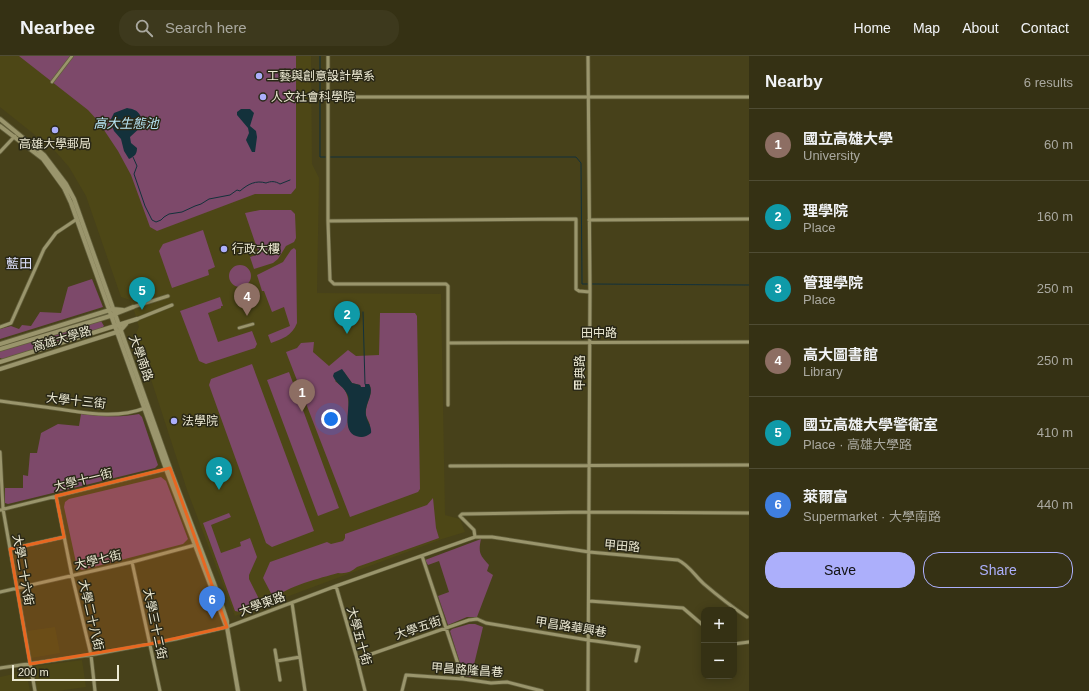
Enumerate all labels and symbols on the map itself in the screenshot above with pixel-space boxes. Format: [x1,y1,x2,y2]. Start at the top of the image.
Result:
place label: 工藝與創意設計學系 [267,69,375,83]
marker: 工藝與創意設計學系 [254,71,264,81]
place label: 人文社會科學院 [271,90,355,104]
marker: 人文社會科學院 [258,92,268,102]
water label: 高大生態池 [93,116,160,131]
marker: 高雄大學郵局 [50,125,60,135]
place label: 高雄大學郵局 [19,137,91,151]
place label: 行政大樓 [232,242,280,256]
marker: 行政大樓 [219,244,229,254]
district label: 藍田 [6,256,32,271]
pin: 5 [129,277,155,310]
pin: 4 [234,283,260,316]
pin: 2 [334,301,360,334]
street label: 高雄大學路 [31,324,93,354]
street label: 田中路 [581,326,617,340]
street label: 大學南路 [126,333,156,383]
street label: 甲典路 [573,355,587,391]
pin: 1 [289,379,315,412]
street label: 大學十三街 [45,391,107,411]
your location [321,409,341,429]
place label: 法學院 [182,414,218,428]
marker: 法學院 [169,416,179,426]
pin: 3 [206,457,232,490]
street label: 大學十一街 [52,466,114,494]
street label: 大學二十六街 [10,533,36,607]
street label: 甲田路 [603,537,641,555]
street label: 大學七街 [73,548,123,572]
street label: 大學二十八街 [76,578,106,652]
pin: 6 [199,586,225,619]
street label: 大學三十二街 [141,587,169,661]
street label: 大學東路 [237,589,287,619]
street label: 大學五十街 [344,605,374,667]
street label: 大學五街 [393,614,443,642]
street label: 甲昌路華興巷 [534,614,608,640]
street label: 甲昌路隆昌巷 [431,661,503,679]
scale bar [12,663,119,682]

